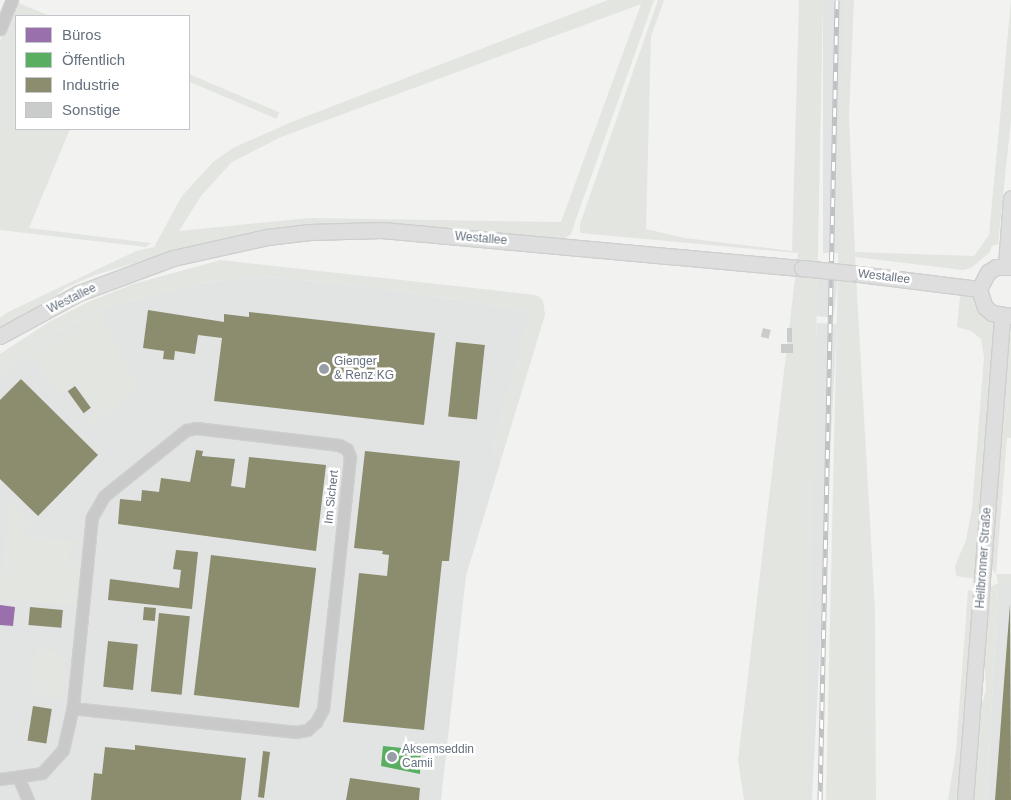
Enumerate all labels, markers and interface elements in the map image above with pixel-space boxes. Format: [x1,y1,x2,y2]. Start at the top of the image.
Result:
legend [15,15,190,130]
text: Büros [62,26,101,43]
text: Öffentlich [62,51,125,68]
text: Industrie [62,76,120,93]
text: Sonstige [62,101,120,118]
street label: Westallee [454,230,508,248]
street label: Westallee [857,267,911,287]
street label: Westallee [45,281,99,317]
place label: Gienger & Renz KG [334,355,394,383]
marker: Gienger & Renz KG [318,363,330,375]
street label: Im Sichert [322,469,342,525]
street label: Heilbronner Straße [973,507,995,609]
place label: Aksemseddin Camii [402,743,474,771]
marker: Aksemseddin Camii [386,751,398,763]

